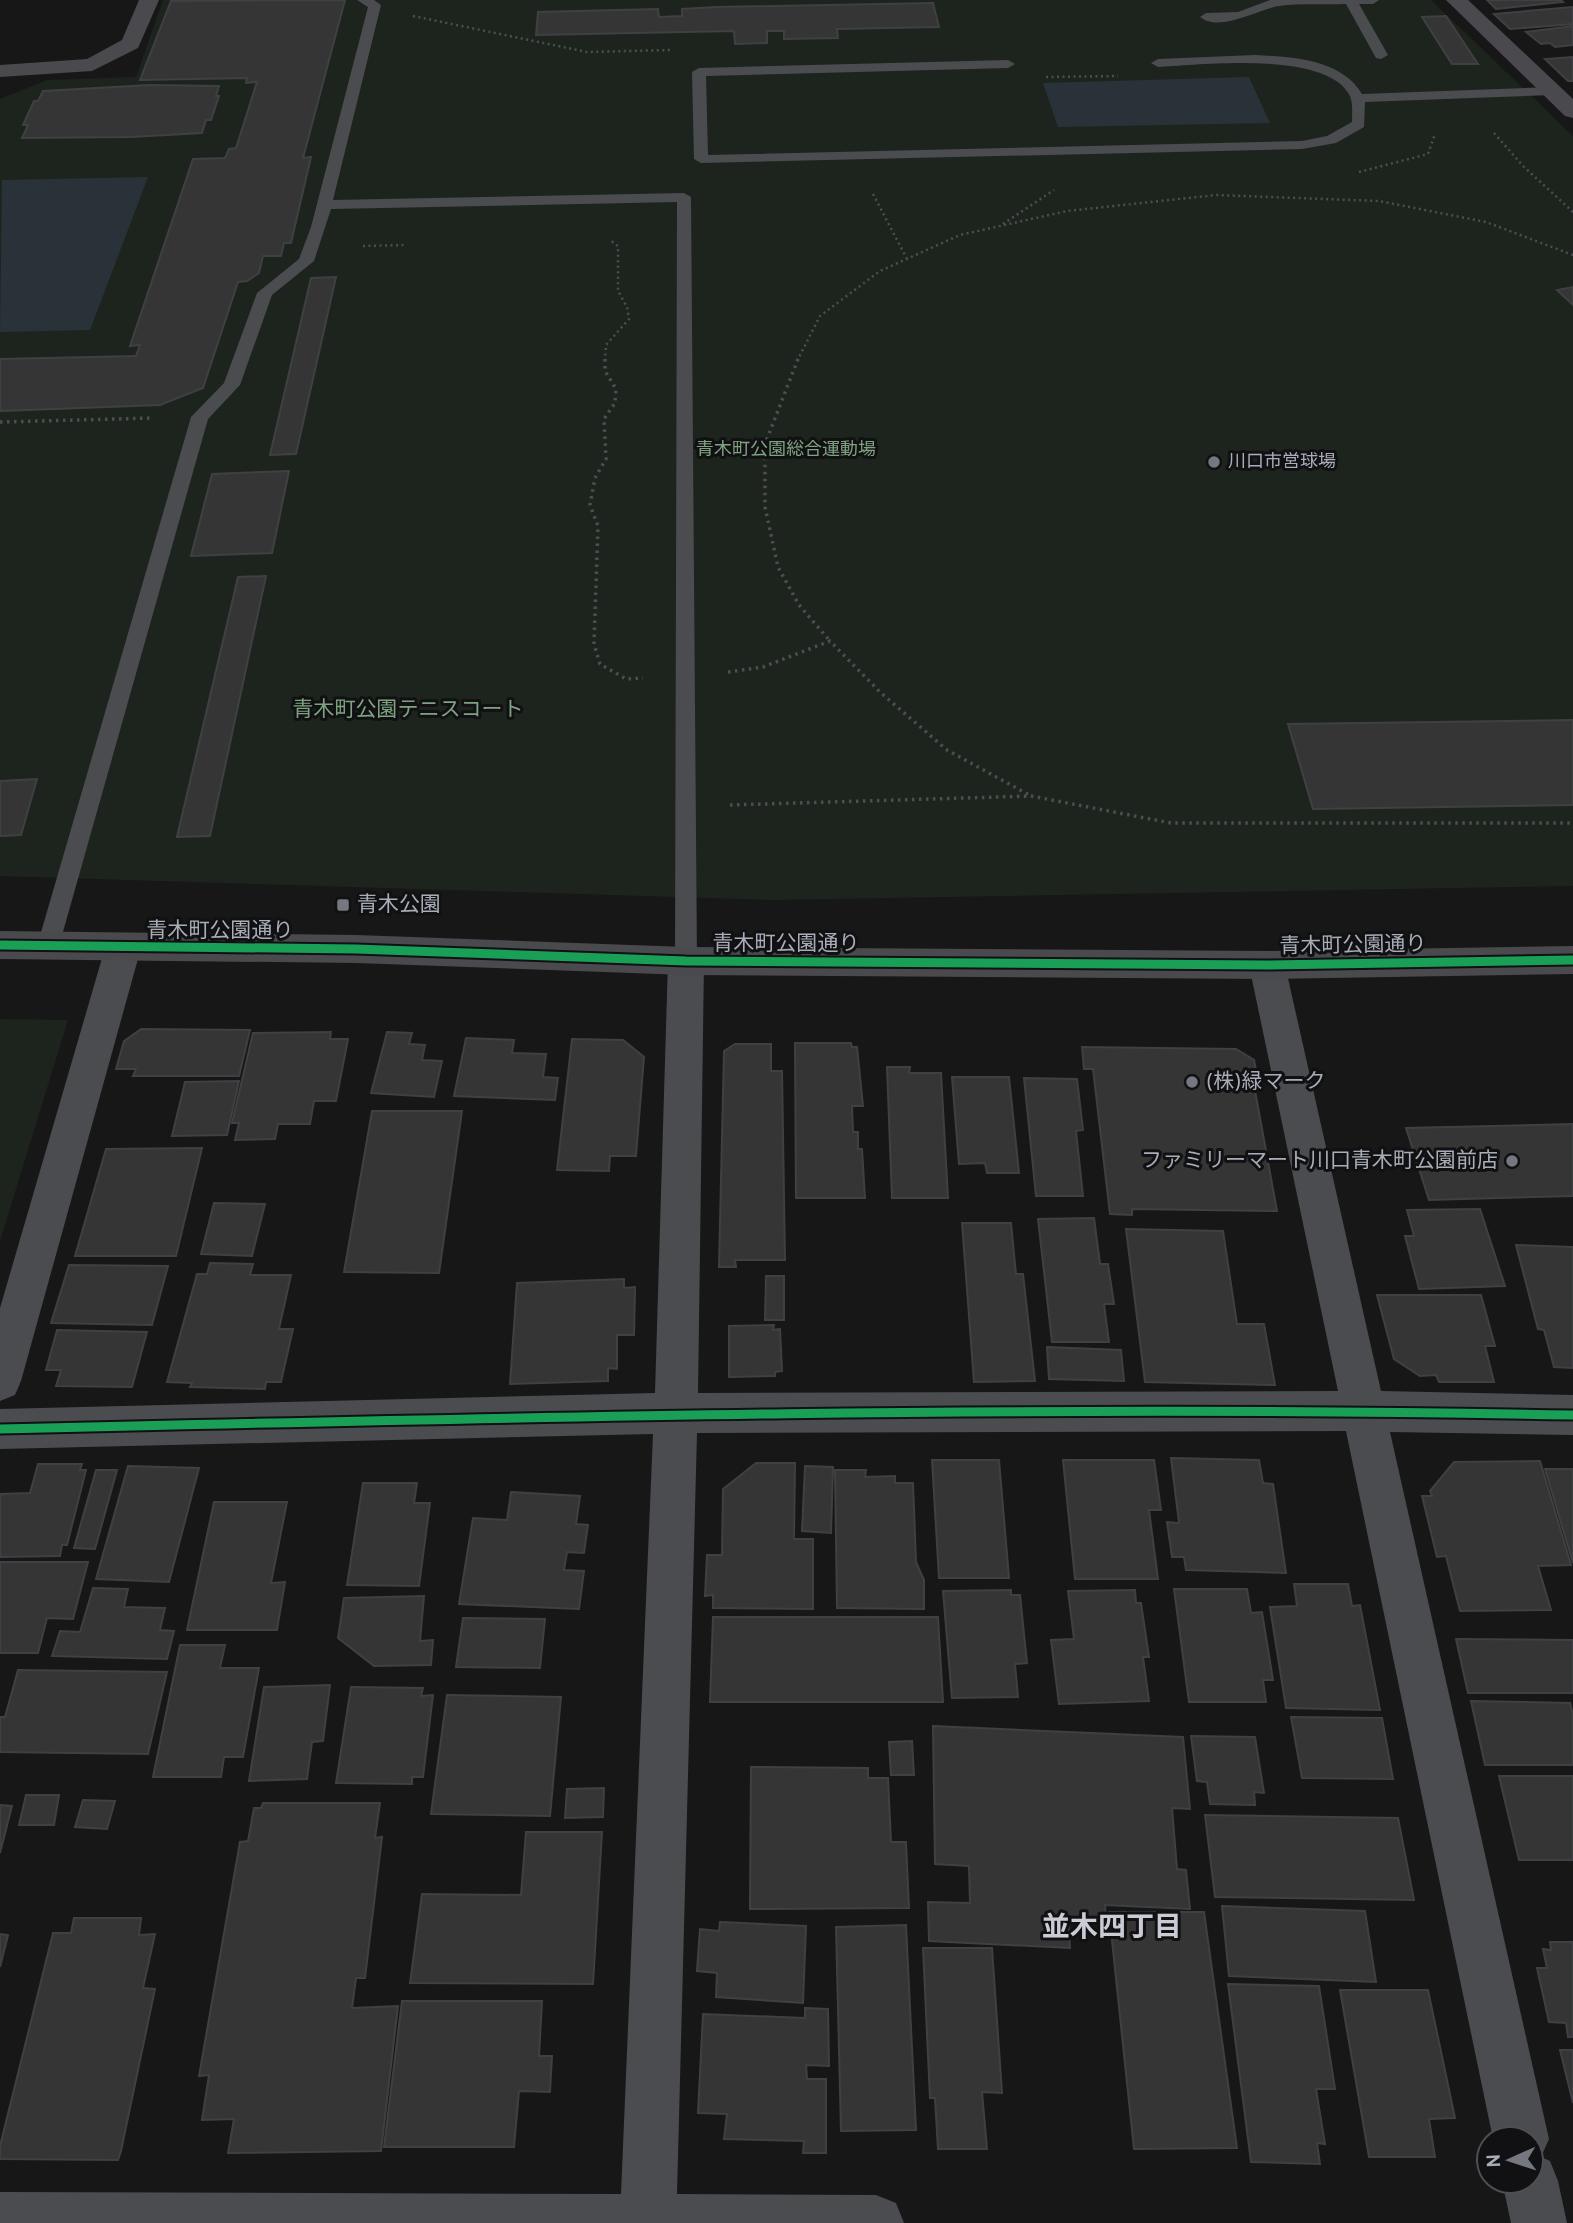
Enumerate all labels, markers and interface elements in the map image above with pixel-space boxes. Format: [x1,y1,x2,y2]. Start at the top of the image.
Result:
park label: 青木町公園総合運動場 [696,439,876,462]
place label: 川口市営球場 [1228,451,1336,474]
marker: 川口市営球場 [1206,454,1222,470]
park label: 青木町公園テニスコート [293,697,524,724]
place label: 青木公園 [357,892,441,919]
marker: 青木公園 [335,897,351,913]
street label: 青木町公園通り [147,918,294,945]
street label: 青木町公園通り [713,931,860,958]
street label: 青木町公園通り [1279,931,1427,961]
place label: (株)緑マーク [1206,1069,1325,1096]
marker: (株)緑マーク [1184,1074,1200,1090]
place label: ファミリーマート川口青木町公園前店 [1141,1148,1498,1175]
marker: ファミリーマート川口青木町公園前店 [1504,1153,1520,1169]
district label: 並木四丁目 [1042,1911,1182,1947]
north arrow [1475,2125,1545,2195]
text: N [1483,2153,1507,2168]

